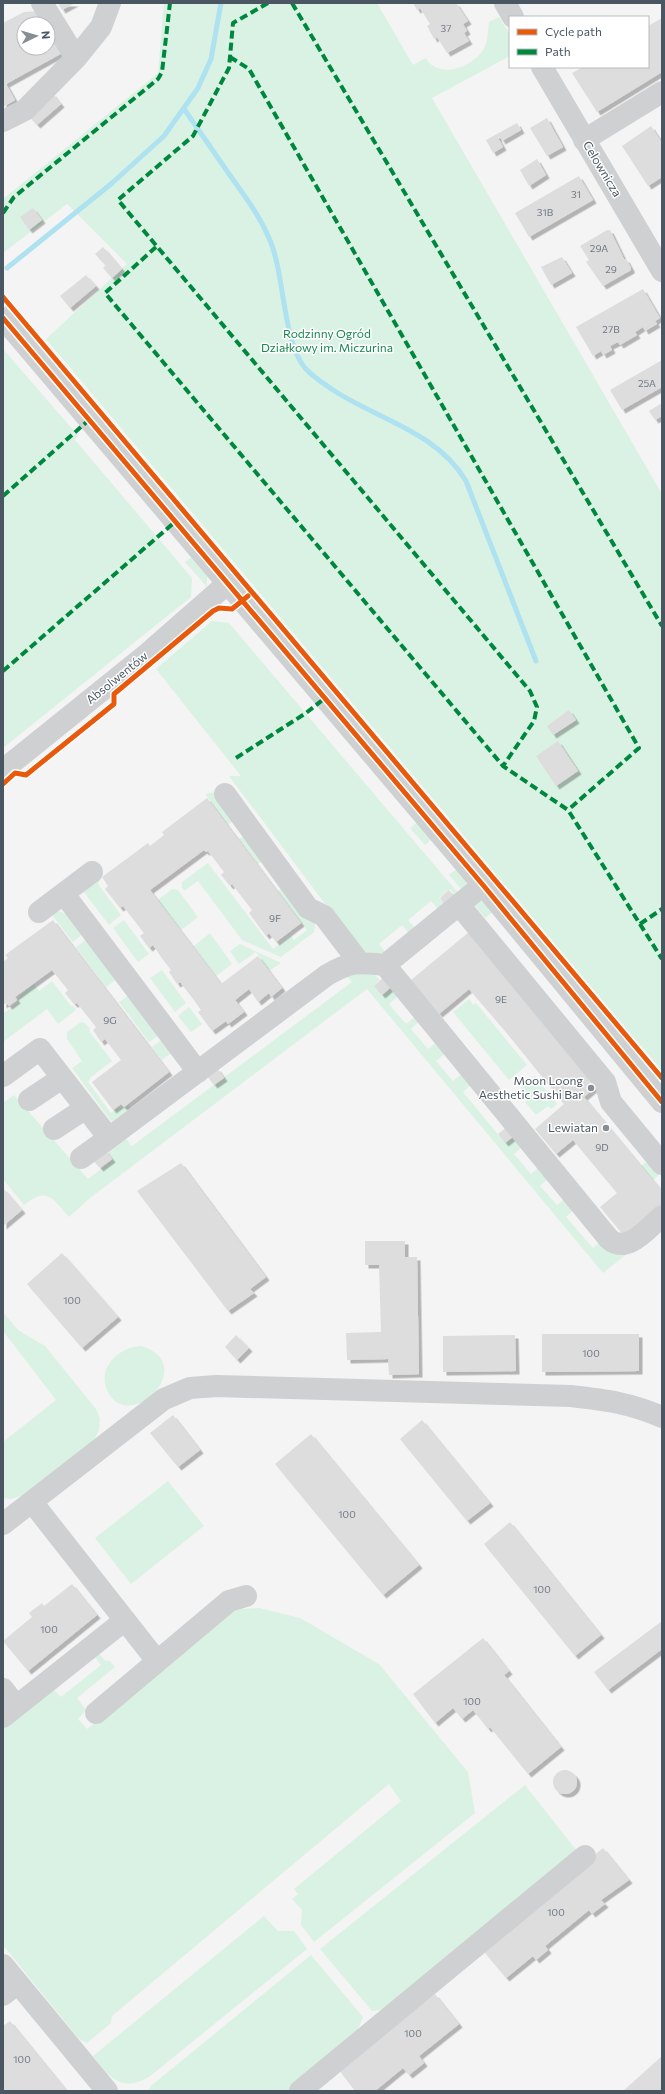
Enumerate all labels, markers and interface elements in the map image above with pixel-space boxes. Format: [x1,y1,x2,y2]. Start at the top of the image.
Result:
north arrow [16,16,56,56]
legend [509,16,649,68]
house number: 37 [441,22,451,34]
text: Cycle path [545,24,602,38]
text: N [40,30,53,40]
text: Path [545,44,571,58]
street label: Celownicza [581,138,625,199]
house number: 31 [571,188,581,200]
house number: 31B [537,206,554,218]
house number: 29A [590,242,608,254]
house number: 29 [605,263,617,275]
house number: 27B [602,323,620,335]
park label: Rodzinny Ogród Działkowy im. Miczurina [261,326,393,354]
house number: 25A [638,377,656,389]
street label: Absolwentów [83,648,150,706]
house number: 9F [269,912,281,924]
house number: 9E [495,993,507,1005]
house number: 9G [103,1014,117,1026]
place label: Moon Loong Aesthetic Sushi Bar [479,1073,583,1101]
marker: Moon Loong Aesthetic Sushi Bar [586,1083,596,1093]
place label: Lewiatan [548,1120,598,1134]
marker: Lewiatan [601,1123,611,1133]
house number: 9D [595,1141,609,1153]
house number: 100 [63,1294,81,1306]
house number: 100 [582,1347,600,1359]
house number: 100 [338,1508,356,1520]
house number: 100 [533,1583,551,1595]
house number: 100 [40,1623,58,1635]
house number: 100 [463,1695,481,1707]
house number: 100 [547,1906,565,1918]
house number: 100 [404,2027,422,2039]
house number: 100 [13,2053,31,2065]

